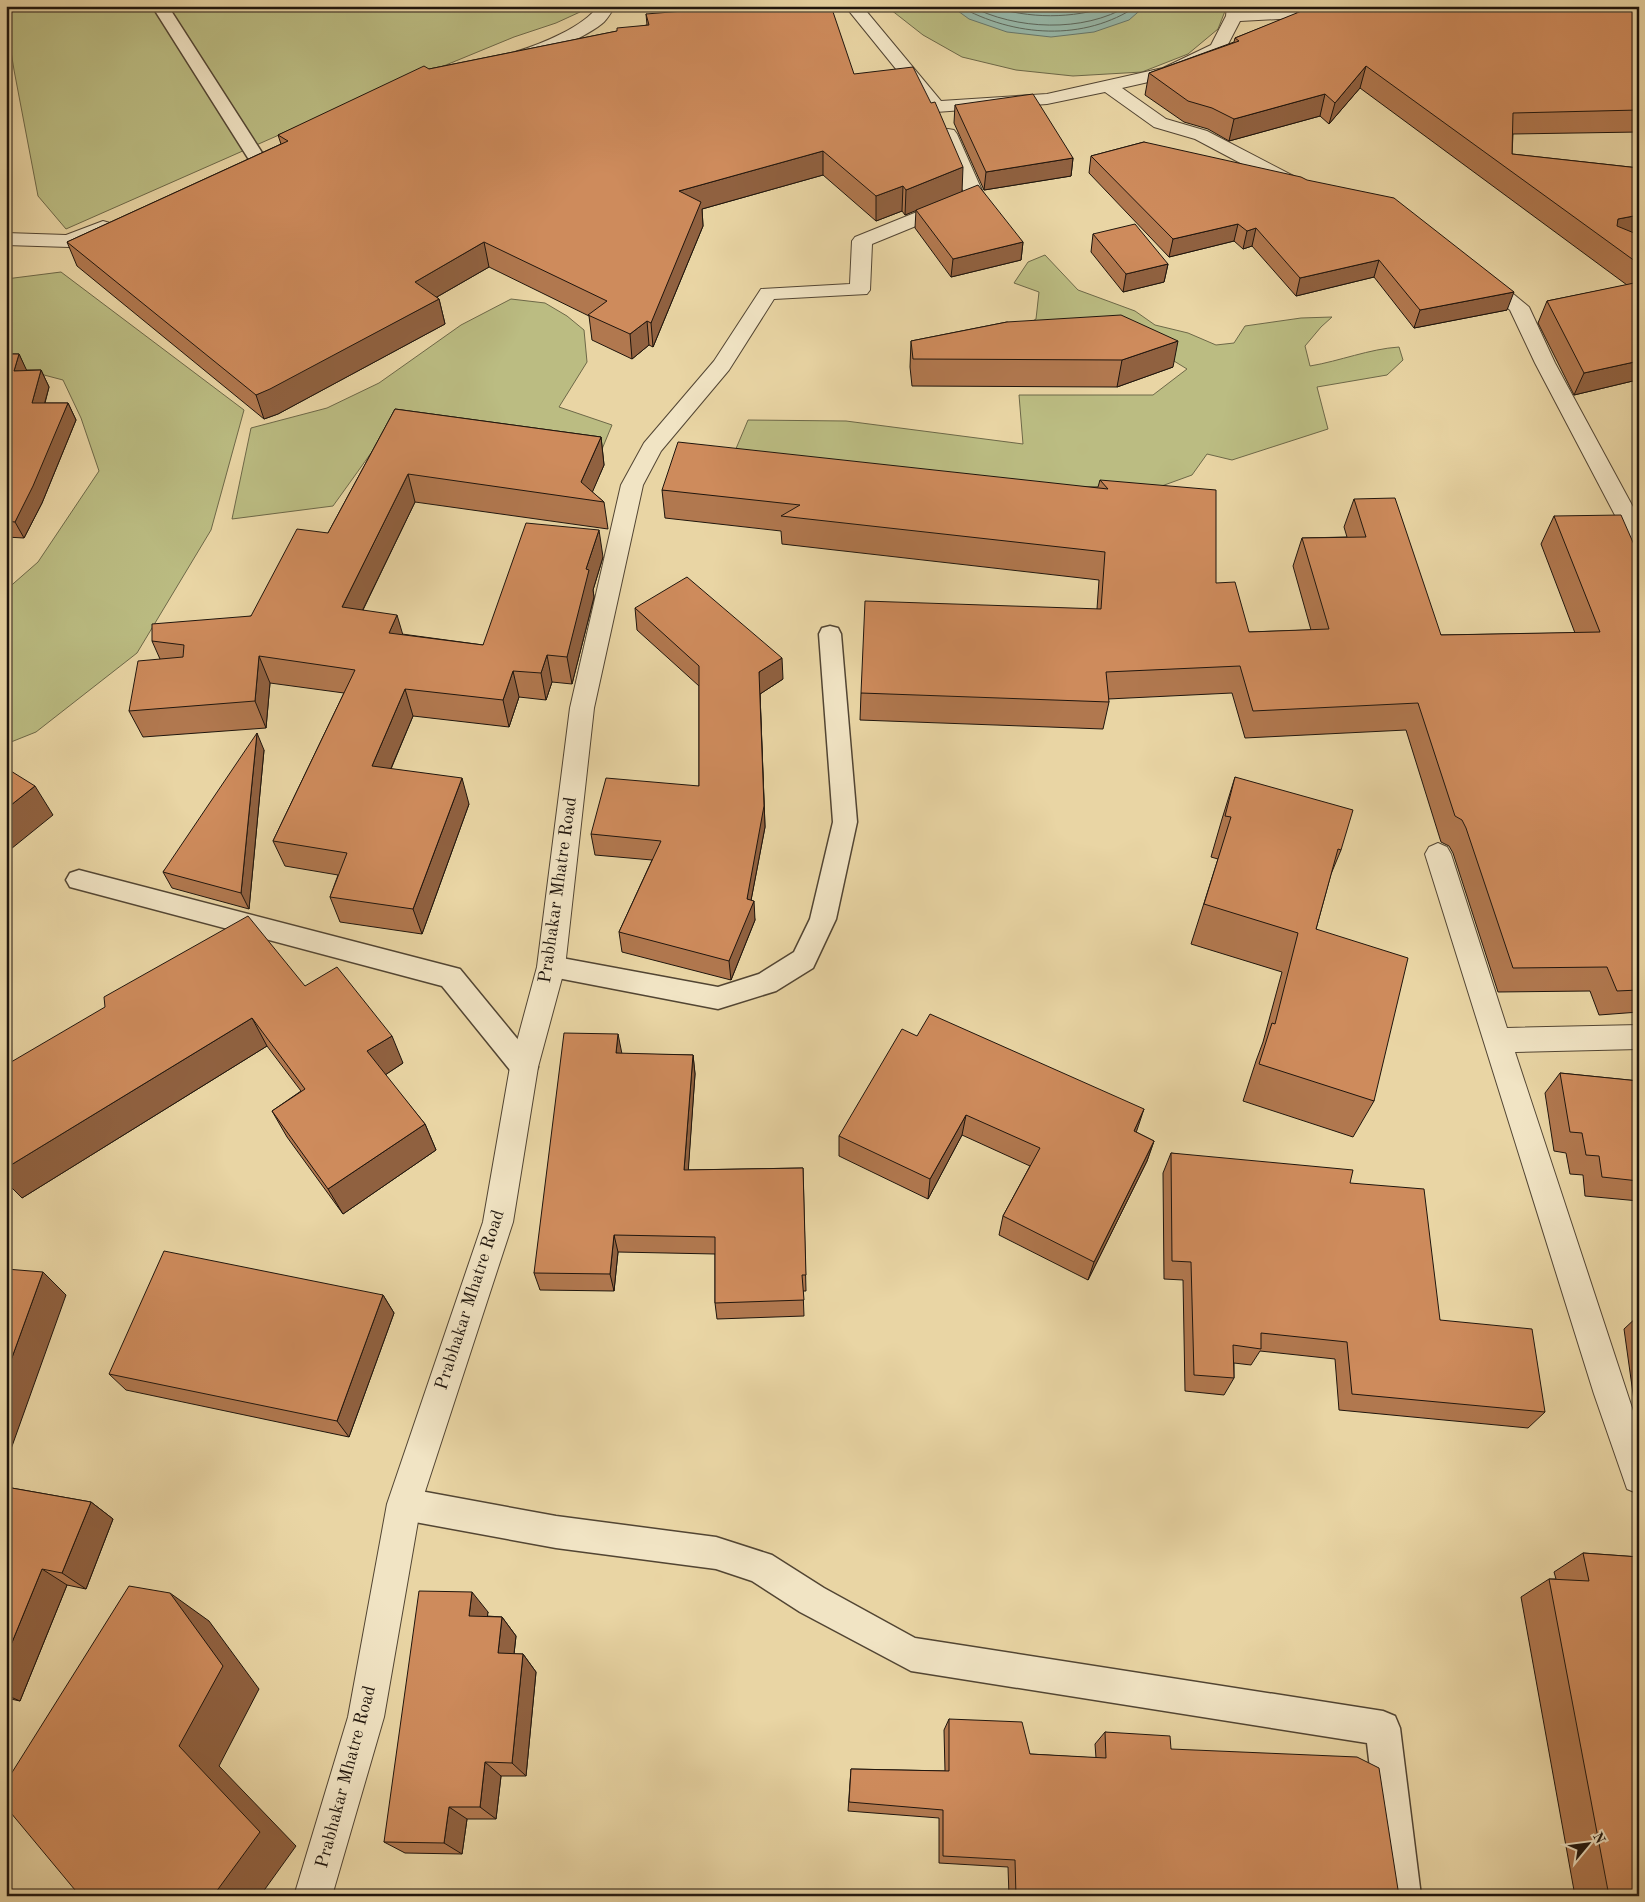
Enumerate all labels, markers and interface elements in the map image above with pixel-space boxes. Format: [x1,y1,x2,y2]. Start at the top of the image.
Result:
street label: Prabhakar Mhatre Road [536,796,580,984]
street label: Prabhakar Mhatre Road [432,1208,508,1392]
street label: Prabhakar Mhatre Road [313,1684,379,1870]
north arrow [1562,1820,1612,1870]
text: N [1590,1830,1607,1847]

